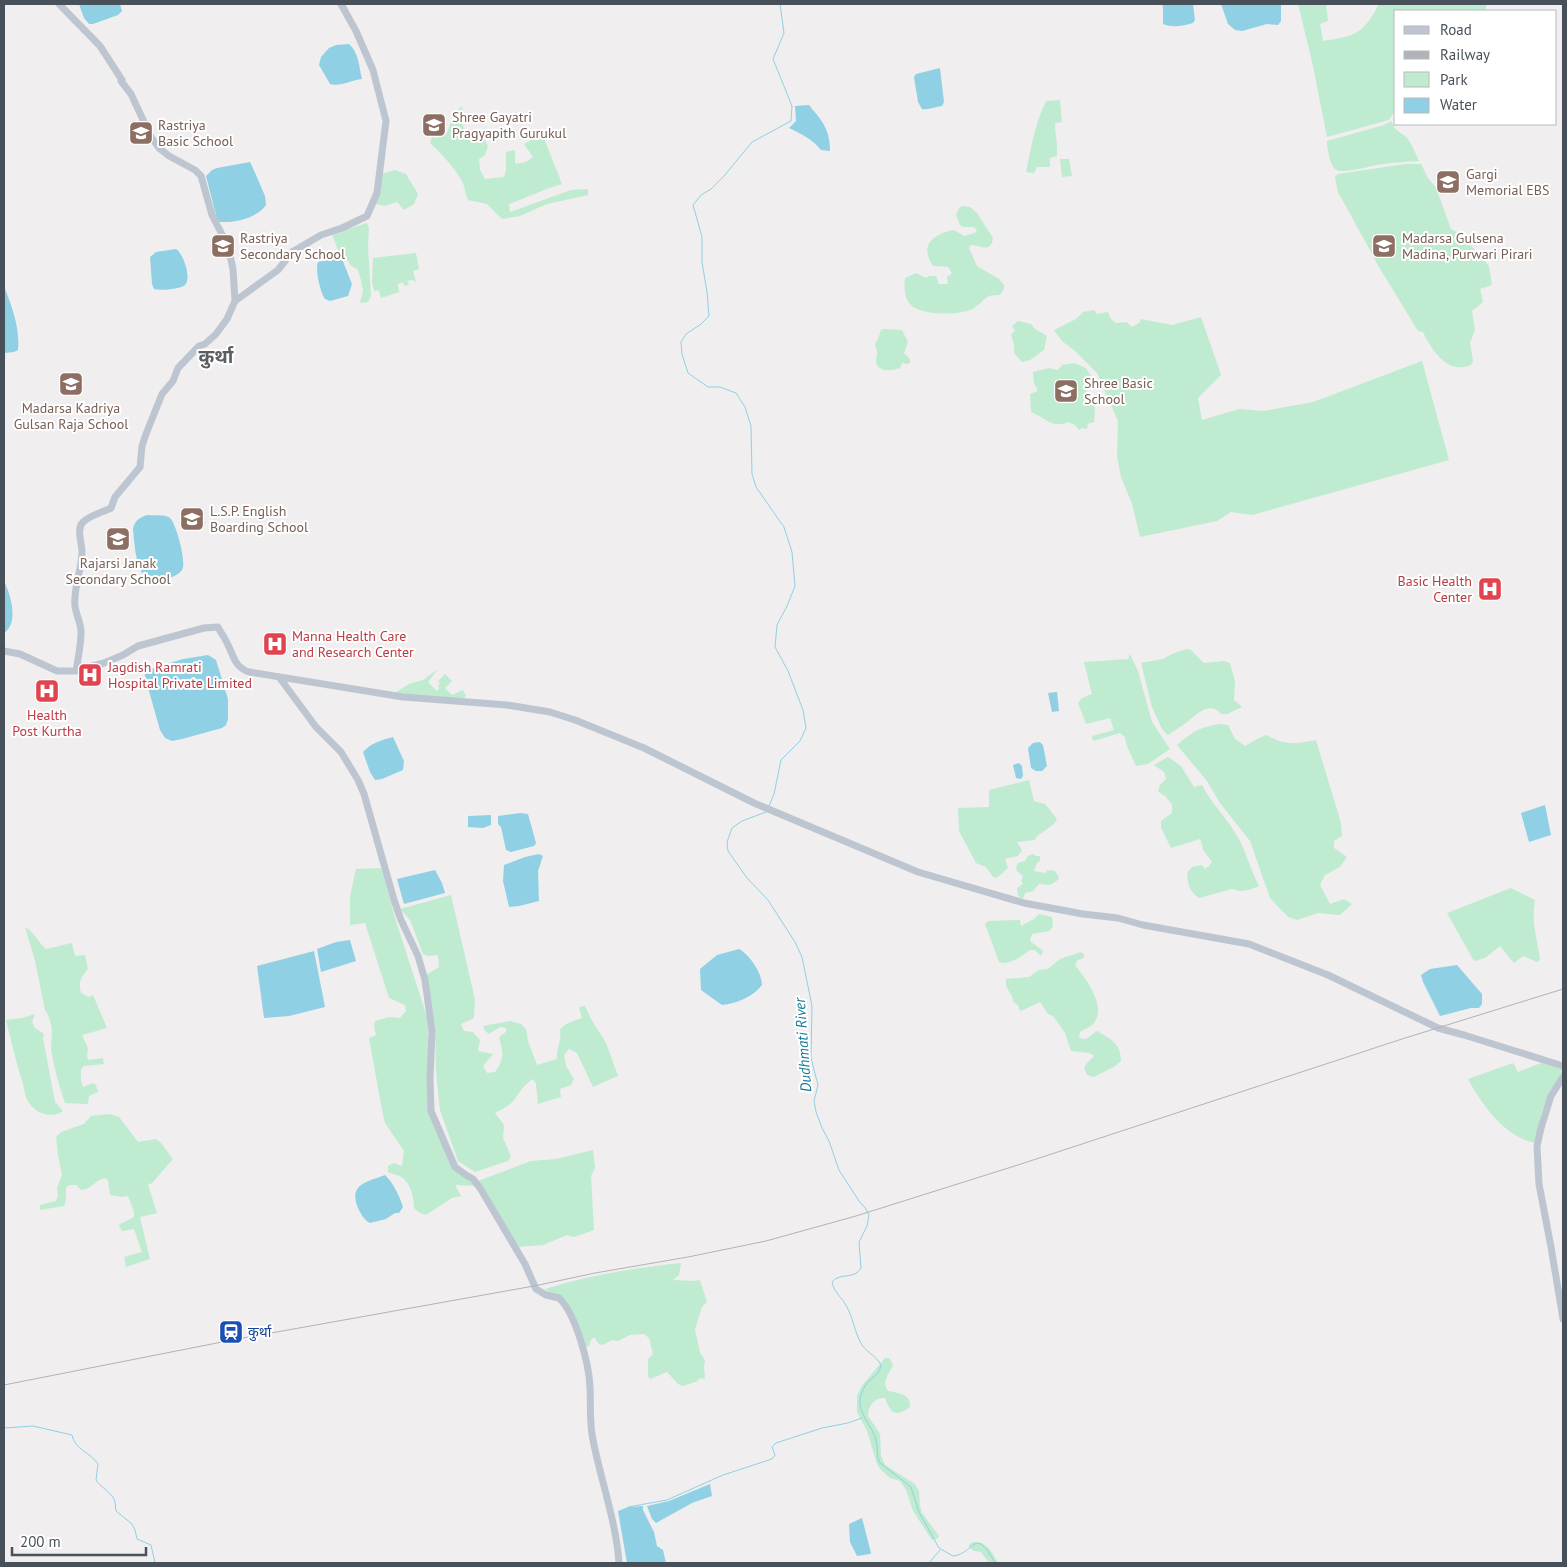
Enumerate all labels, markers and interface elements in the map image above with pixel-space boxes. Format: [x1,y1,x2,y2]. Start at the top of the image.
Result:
legend [1394,10,1557,125]
text: Road [1440,20,1472,39]
text: Railway [1440,45,1490,64]
text: Park [1440,70,1468,89]
text: Water [1440,95,1477,114]
place label: Shree Gayatri Pragyapith Gurukul [452,108,566,142]
school or university icon: Shree Gayatri Pragyapith Gurukul [421,112,447,138]
place label: Rastriya Basic School [158,116,233,150]
school or university icon: Rastriya Basic School [128,120,154,146]
place label: Gargi Memorial EBS [1466,165,1549,199]
school or university icon: Gargi Memorial EBS [1435,169,1461,195]
place label: Rastriya Secondary School [240,229,345,263]
place label: Madarsa Gulsena Madina, Purwari Pirari [1402,229,1533,263]
school or university icon: Rastriya Secondary School [210,233,236,259]
school or university icon: Madarsa Gulsena Madina, Purwari Pirari [1371,233,1397,259]
district label: कुर्था [199,344,234,369]
school or university icon: Madarsa Kadriya Gulsan Raja School [58,371,84,397]
place label: Shree Basic School [1084,374,1153,408]
school or university icon: Shree Basic School [1053,378,1079,404]
place label: Madarsa Kadriya Gulsan Raja School [14,399,128,433]
place label: L.S.P. English Boarding School [210,502,308,536]
school or university icon: L.S.P. English Boarding School [179,506,205,532]
school or university icon: Rajarsi Janak Secondary School [105,526,131,552]
place label: Rajarsi Janak Secondary School [65,554,171,588]
place label: Basic Health Center [1398,572,1472,606]
hospital icon: Basic Health Center [1477,576,1503,602]
place label: Manna Health Care and Research Center [292,627,414,661]
hospital icon: Manna Health Care and Research Center [262,631,288,657]
place label: Jagdish Ramrati Hospital Private Limited [107,658,252,692]
hospital icon: Jagdish Ramrati Hospital Private Limited [77,662,103,688]
hospital icon: Health Post Kurtha [34,678,60,704]
place label: Health Post Kurtha [12,706,82,740]
water label: Dudhmati River [790,996,815,1093]
station icon: कुर्था [218,1319,244,1345]
place label: कुर्था [248,1323,272,1342]
scale bar [12,1524,146,1556]
text: 200 m [20,1532,61,1551]

